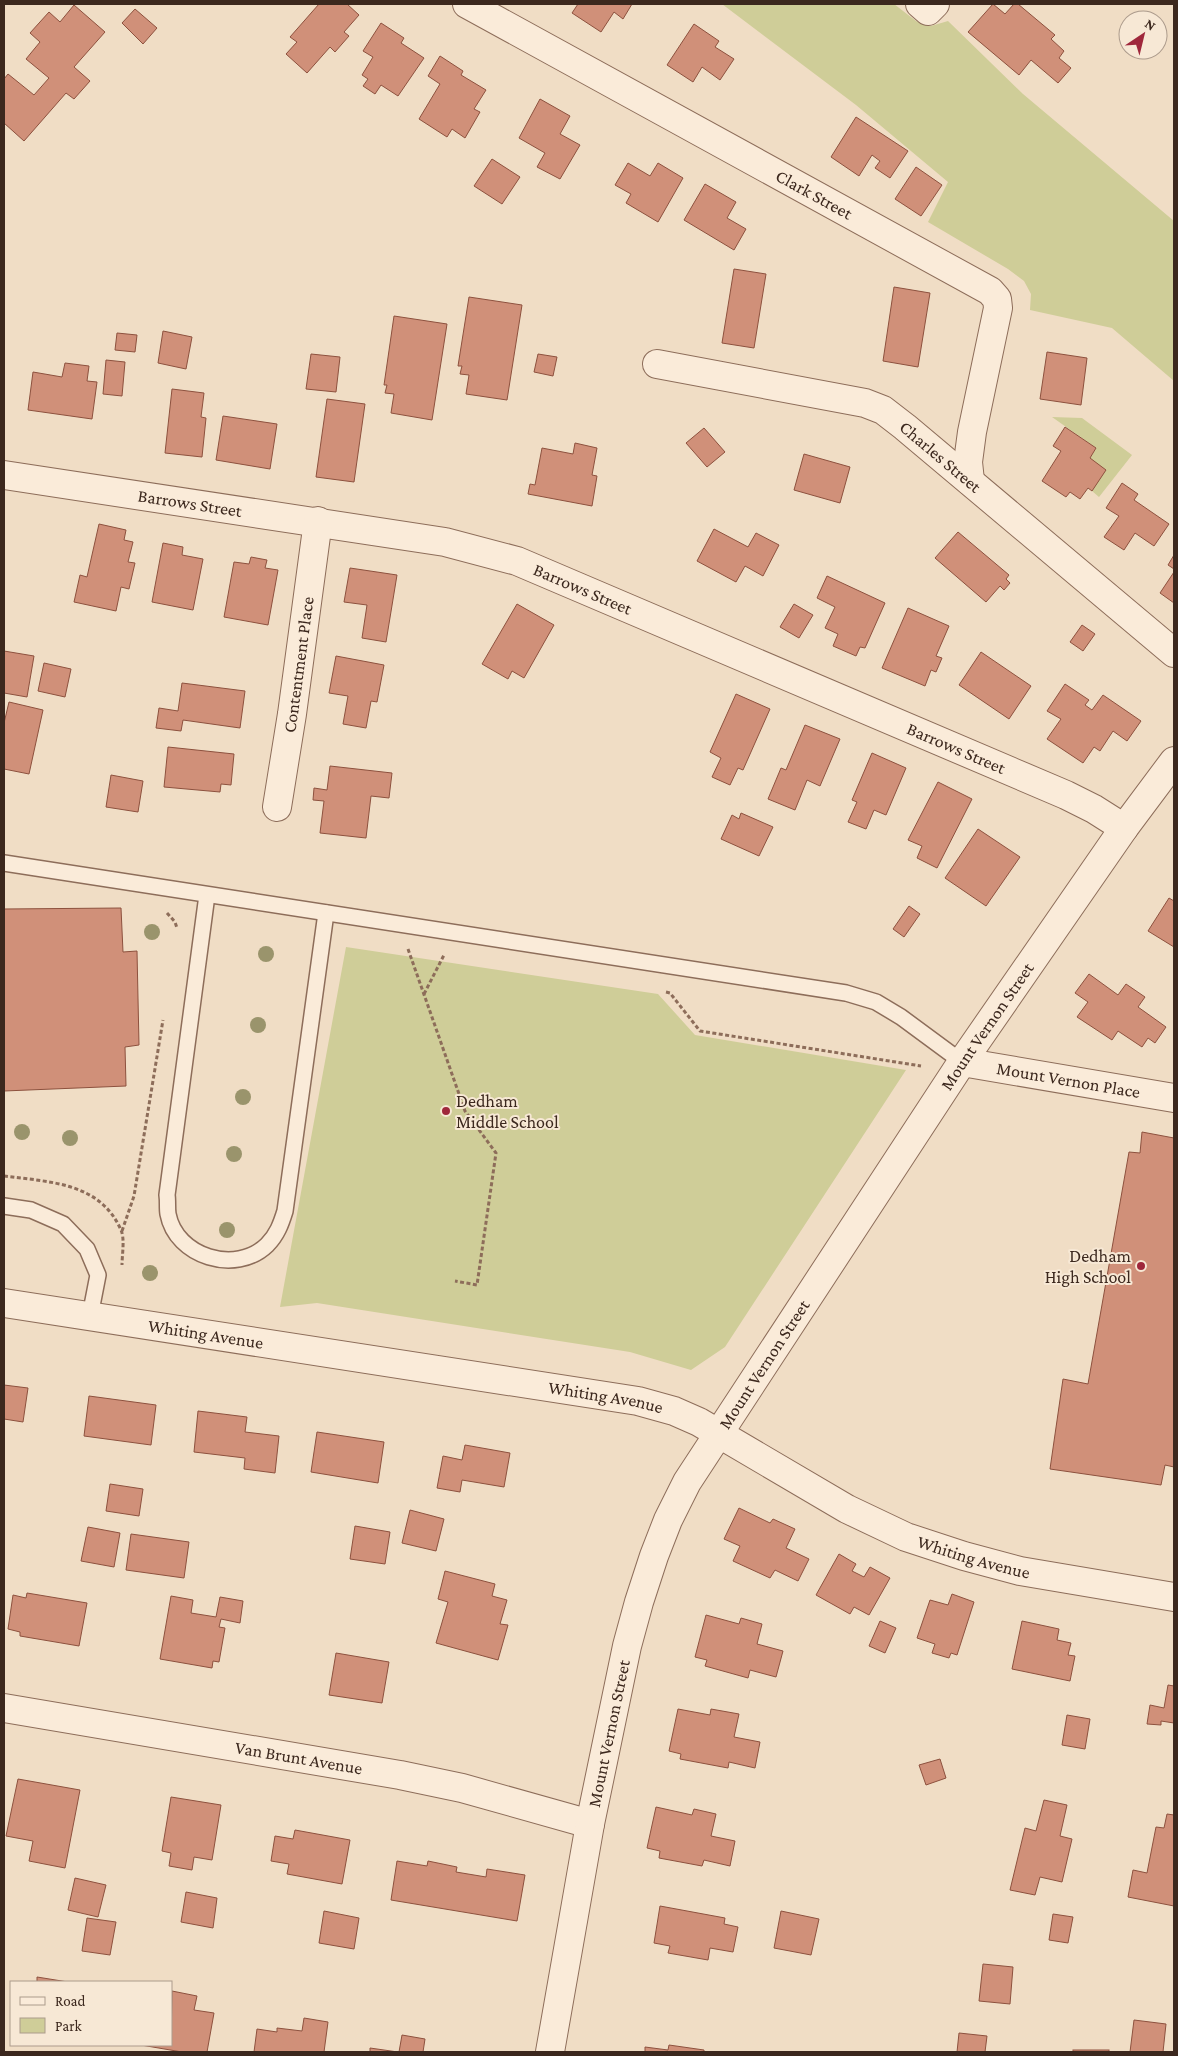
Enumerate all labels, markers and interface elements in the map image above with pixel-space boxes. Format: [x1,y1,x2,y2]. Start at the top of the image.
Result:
north arrow [1118,10,1168,60]
text: N [1142,15,1159,34]
street label: Clark Street [772,165,857,224]
street label: Charles Street [896,417,986,497]
street label: Barrows Street [136,485,244,521]
street label: Barrows Street [530,559,636,619]
street label: Contentment Place [279,595,318,734]
street label: Barrows Street [904,718,1010,778]
street label: Mount Vernon Street [936,958,1038,1094]
street label: Mount Vernon Place [995,1058,1142,1102]
place label: Dedham Middle School [456,1091,559,1132]
marker: Dedham Middle School [440,1105,452,1117]
place label: Dedham High School [1045,1246,1132,1287]
marker: Dedham High School [1135,1260,1147,1272]
street label: Mount Vernon Street [715,1295,814,1433]
street label: Whiting Avenue [147,1315,265,1353]
street label: Whiting Avenue [547,1377,665,1418]
street label: Whiting Avenue [915,1531,1032,1583]
street label: Mount Vernon Street [584,1657,634,1809]
street label: Van Brunt Avenue [234,1737,364,1778]
legend [10,1981,172,2046]
text: Road [55,1993,86,2009]
text: Park [55,2018,82,2034]

